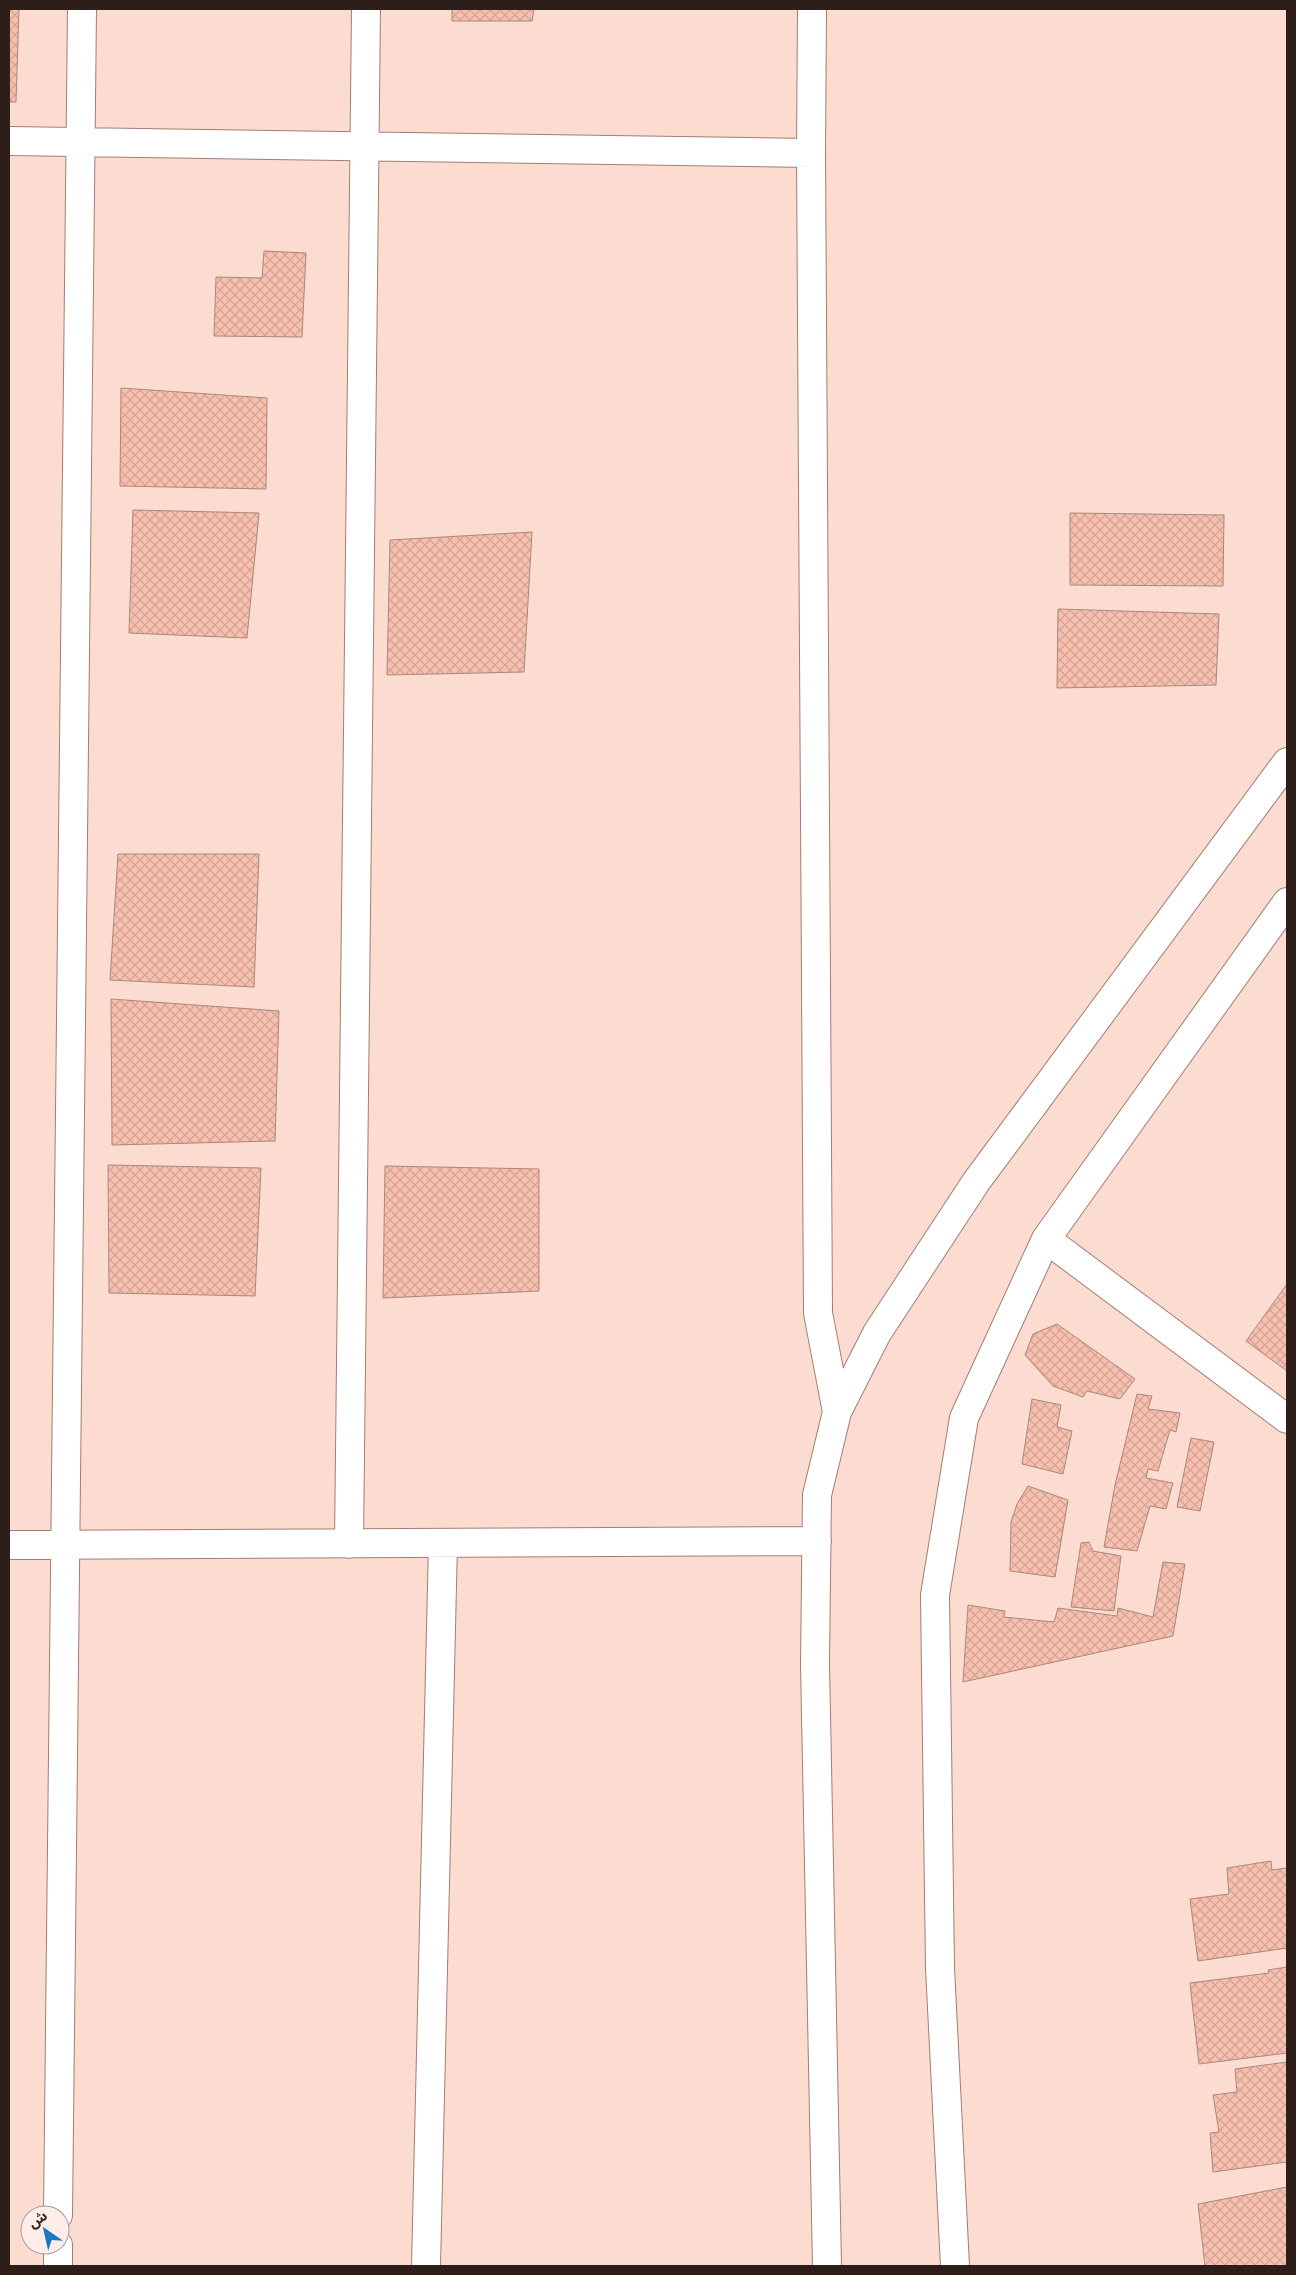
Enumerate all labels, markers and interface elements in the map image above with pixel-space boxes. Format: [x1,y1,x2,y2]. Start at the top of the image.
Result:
north arrow [20,2205,70,2255]
text: ش [25,2207,51,2232]

